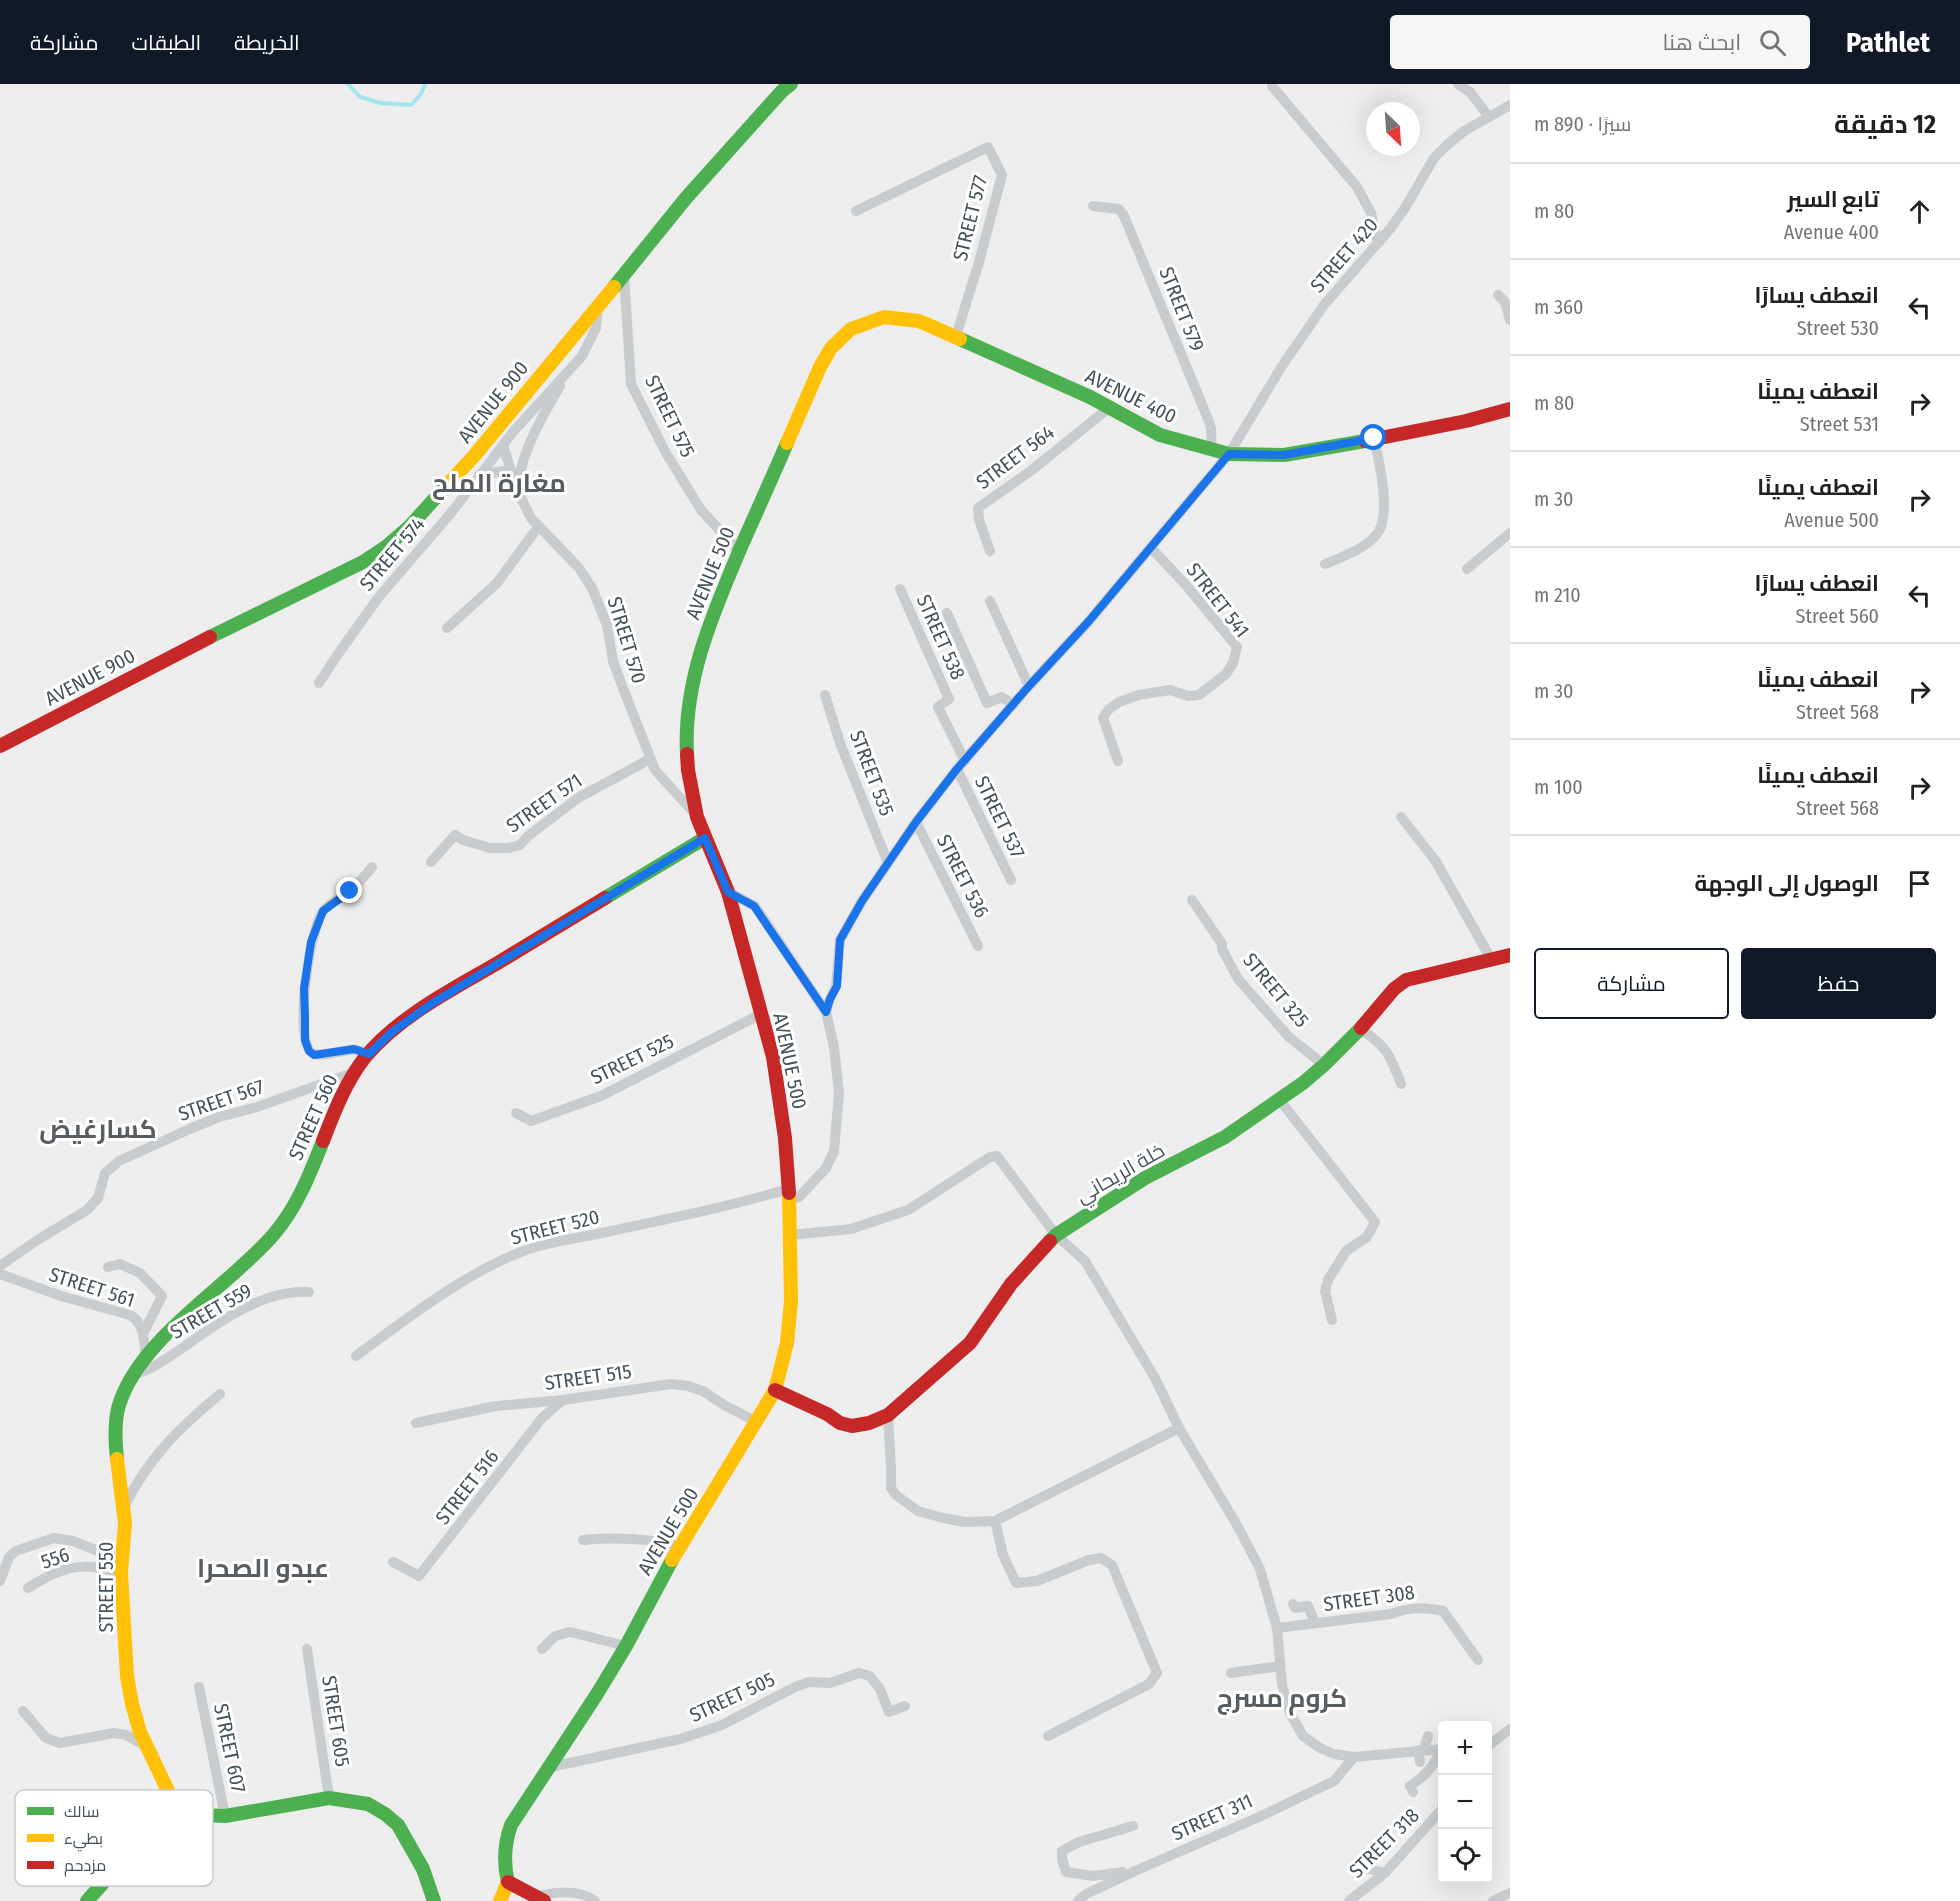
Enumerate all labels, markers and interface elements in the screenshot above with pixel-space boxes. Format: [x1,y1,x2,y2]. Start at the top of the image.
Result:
search box [1390,15,1810,69]
icon: search [1756,26,1789,59]
text: Pathlet [1846,26,1930,59]
text: ابحث هنا [1662,29,1741,56]
text: مشاركة [30,30,99,56]
text: الطبقات [132,30,201,56]
text: الخريطة [234,30,300,56]
north arrow [1366,102,1420,156]
text: 12 دقيقة [1834,109,1936,140]
text: سيرًا · 890 m [1534,112,1631,136]
street label: STREET 577 [948,173,992,263]
text: تابع السير [1787,186,1879,213]
icon: ahead [1903,195,1936,228]
text: 80 m [1534,199,1575,223]
street label: STREET 420 [1305,213,1383,297]
text: Avenue 400 [1784,220,1879,244]
street label: STREET 579 [1154,263,1210,355]
text: انعطف يسارًا [1754,282,1879,309]
icon: left [1903,291,1936,324]
text: 360 m [1534,295,1583,319]
text: Street 530 [1797,316,1879,340]
street label: AVENUE 900 [453,356,533,448]
street label: AVENUE 400 [1082,364,1180,428]
street label: STREET 575 [640,371,700,461]
text: انعطف يمينًا [1757,378,1879,405]
icon: right [1903,387,1936,420]
text: 80 m [1534,391,1575,415]
text: Street 531 [1800,412,1879,436]
street label: STREET 564 [971,420,1059,494]
route start [1360,424,1386,450]
district label: مغارة الملح [432,468,566,500]
text: انعطف يمينًا [1757,474,1879,501]
icon: right [1903,483,1936,516]
text: 30 m [1534,487,1574,511]
text: Avenue 500 [1784,508,1879,532]
street label: STREET 574 [354,512,430,596]
street label: AVENUE 500 [681,523,739,623]
street label: STREET 541 [1181,558,1255,642]
text: انعطف يسارًا [1754,570,1879,597]
icon: left [1903,579,1936,612]
text: 210 m [1534,583,1581,607]
street label: STREET 538 [912,591,970,683]
street label: STREET 570 [602,594,652,686]
text: Street 560 [1796,604,1879,628]
street label: AVENUE 900 [41,643,139,711]
text: انعطف يمينًا [1757,666,1879,693]
icon: right [1903,675,1936,708]
text: 30 m [1534,679,1574,703]
text: Street 568 [1796,700,1879,724]
street label: STREET 535 [845,727,899,819]
text: انعطف يمينًا [1757,762,1879,789]
street label: STREET 571 [502,768,586,838]
icon: right [1903,771,1936,804]
street label: STREET 537 [970,772,1030,862]
text: 100 m [1534,775,1583,799]
text: Street 568 [1796,796,1879,820]
street label: STREET 536 [932,830,994,922]
icon: arrive [1903,867,1936,900]
text: الوصول إلى الوجهة [1695,870,1879,897]
route end [336,877,362,903]
street label: STREET 325 [1238,948,1314,1032]
button: مشاركة [1534,948,1729,1019]
button: حفظ [1741,948,1936,1019]
street label: AVENUE 500 [768,1011,812,1111]
street label: STREET 525 [587,1029,677,1089]
street label: STREET 560 [283,1070,343,1164]
street label: STREET 567 [175,1074,267,1126]
district label: كسارغيض [39,1114,157,1145]
street label: خلة الريحاني [1071,1138,1171,1211]
street label: STREET 520 [508,1204,602,1250]
street label: STREET 561 [46,1262,138,1312]
street label: STREET 559 [166,1278,256,1344]
street label: STREET 515 [543,1359,633,1395]
street label: STREET 516 [430,1445,504,1529]
street label: AVENUE 500 [633,1483,703,1579]
street label: STREET 550 [94,1541,118,1633]
street label: 556 [38,1542,72,1574]
district label: عبدو الصحرا [197,1553,329,1584]
street label: STREET 308 [1322,1580,1416,1616]
street label: STREET 505 [686,1667,778,1727]
street label: STREET 605 [317,1674,355,1768]
district label: كروم مسرج [1217,1683,1347,1716]
street label: STREET 607 [209,1701,251,1795]
map controls [1438,1721,1492,1883]
button: + [1438,1721,1492,1775]
button: − [1438,1775,1492,1829]
street label: STREET 311 [1168,1789,1256,1845]
legend [15,1790,213,1886]
text: سالك [64,1802,99,1821]
street label: STREET 318 [1344,1803,1424,1883]
text: بطيء [64,1829,103,1852]
button: locate [1438,1829,1492,1883]
text: مزدحم [64,1856,106,1877]

